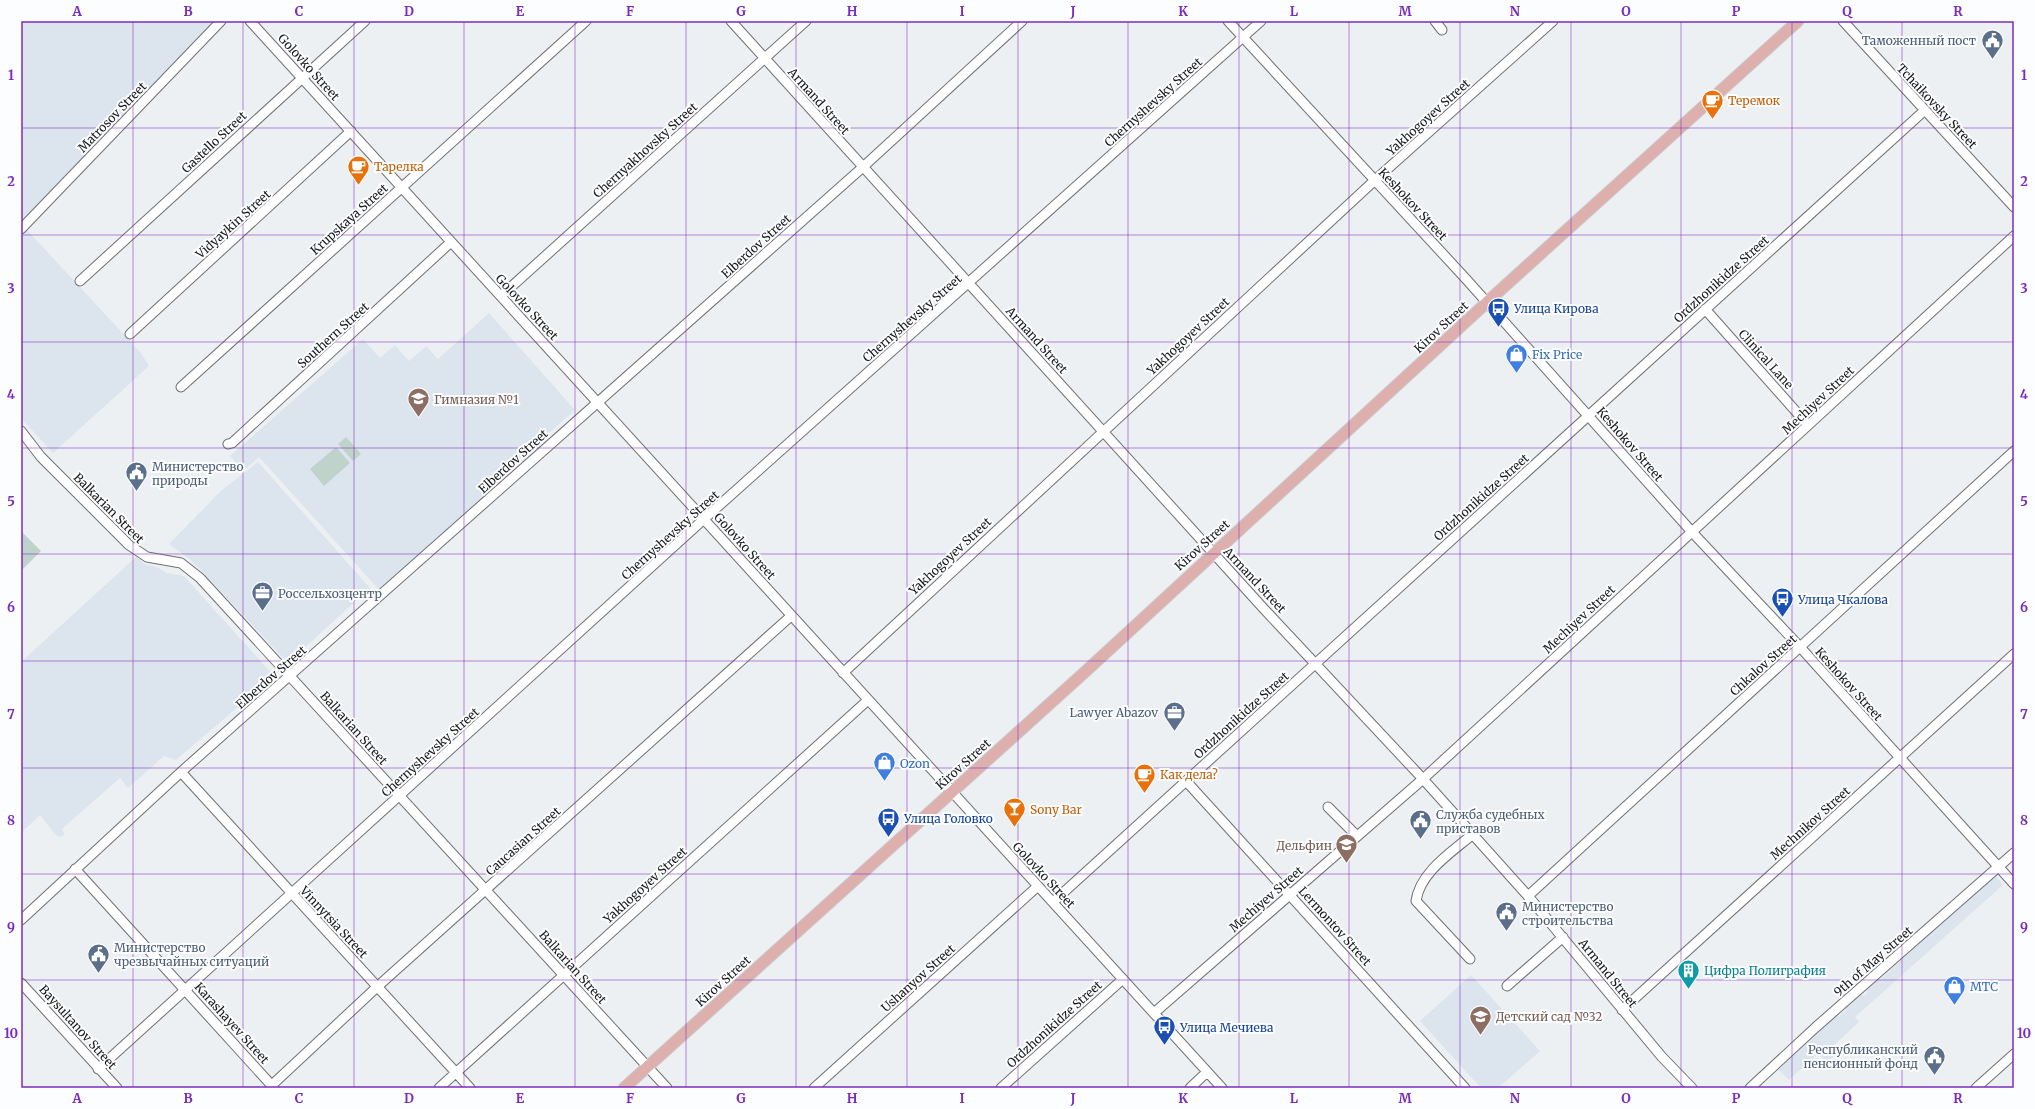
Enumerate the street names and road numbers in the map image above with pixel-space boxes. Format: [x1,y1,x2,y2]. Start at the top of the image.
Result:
street label: Golovko Street [275,31,343,104]
street label: Chernyshevsky Street [1101,54,1205,150]
street label: Tchaikovsky Street [1894,60,1980,152]
street label: Armand Street [784,64,853,138]
street label: Yakhogoyev Street [1382,75,1473,159]
street label: Matrosov Street [75,79,150,155]
street label: Chernyakhovsky Street [590,99,700,201]
street label: Gastello Street [178,108,250,176]
street label: Keshokov Street [1376,165,1451,244]
street label: Krupskaya Street [307,180,391,258]
street label: Vidyaykin Street [192,186,274,262]
street label: Elberdov Street [718,211,794,281]
street label: Ordzhonikidze Street [1670,232,1772,326]
street label: Golovko Street [493,271,562,343]
street label: Chernyshevsky Street [859,271,965,365]
street label: Yakhogoyev Street [1143,294,1233,379]
street label: Kirov Street [1411,298,1471,356]
street label: Southern Street [294,299,372,371]
street label: Armand Street [1002,303,1071,377]
street label: Clinical Lane [1735,326,1797,392]
street label: Mechiyev Street [1779,363,1857,437]
street label: Keshokov Street [1594,404,1667,484]
street label: Elberdov Street [475,426,551,496]
street label: Ordzhonikidze Street [1430,450,1532,544]
street label: Balkarian Street [71,470,148,547]
street label: Chernyshevsky Street [618,487,722,583]
street label: Golovko Street [711,510,779,583]
street label: Yakhogoyev Street [905,514,995,599]
street label: Kirov Street [1172,516,1233,573]
street label: Armand Street [1220,543,1290,616]
street label: Mechiyev Street [1540,582,1618,656]
street label: Chkalov Street [1727,631,1800,699]
street label: Elberdov Street [233,642,309,712]
street label: Keshokov Street [1812,644,1886,724]
street label: Ordzhonikidze Street [1190,668,1292,762]
street label: Balkarian Street [317,688,391,768]
street label: Chernyshevsky Street [378,704,482,800]
street label: Kirov Street [933,735,994,792]
street label: Mechnikov Street [1767,783,1853,863]
street label: Caucasian Street [483,803,564,878]
street label: Golovko Street [1010,839,1079,911]
street label: Yakhogoyev Street [599,843,690,927]
street label: Mechiyev Street [1226,863,1306,935]
street label: Vinnytsia Street [296,882,371,961]
street label: Lermontov Street [1296,883,1375,969]
street label: 9th of May Street [1831,923,1916,999]
street label: Balkarian Street [536,927,610,1007]
street label: Armand Street [1575,935,1641,1011]
street label: Ushanyov Street [878,941,958,1015]
street label: Kirov Street [693,952,754,1009]
street label: Ordzhonikidze Street [1003,977,1105,1071]
street label: Karashaуev Street [192,979,273,1067]
street label: Baysultanov Street [36,982,120,1073]

